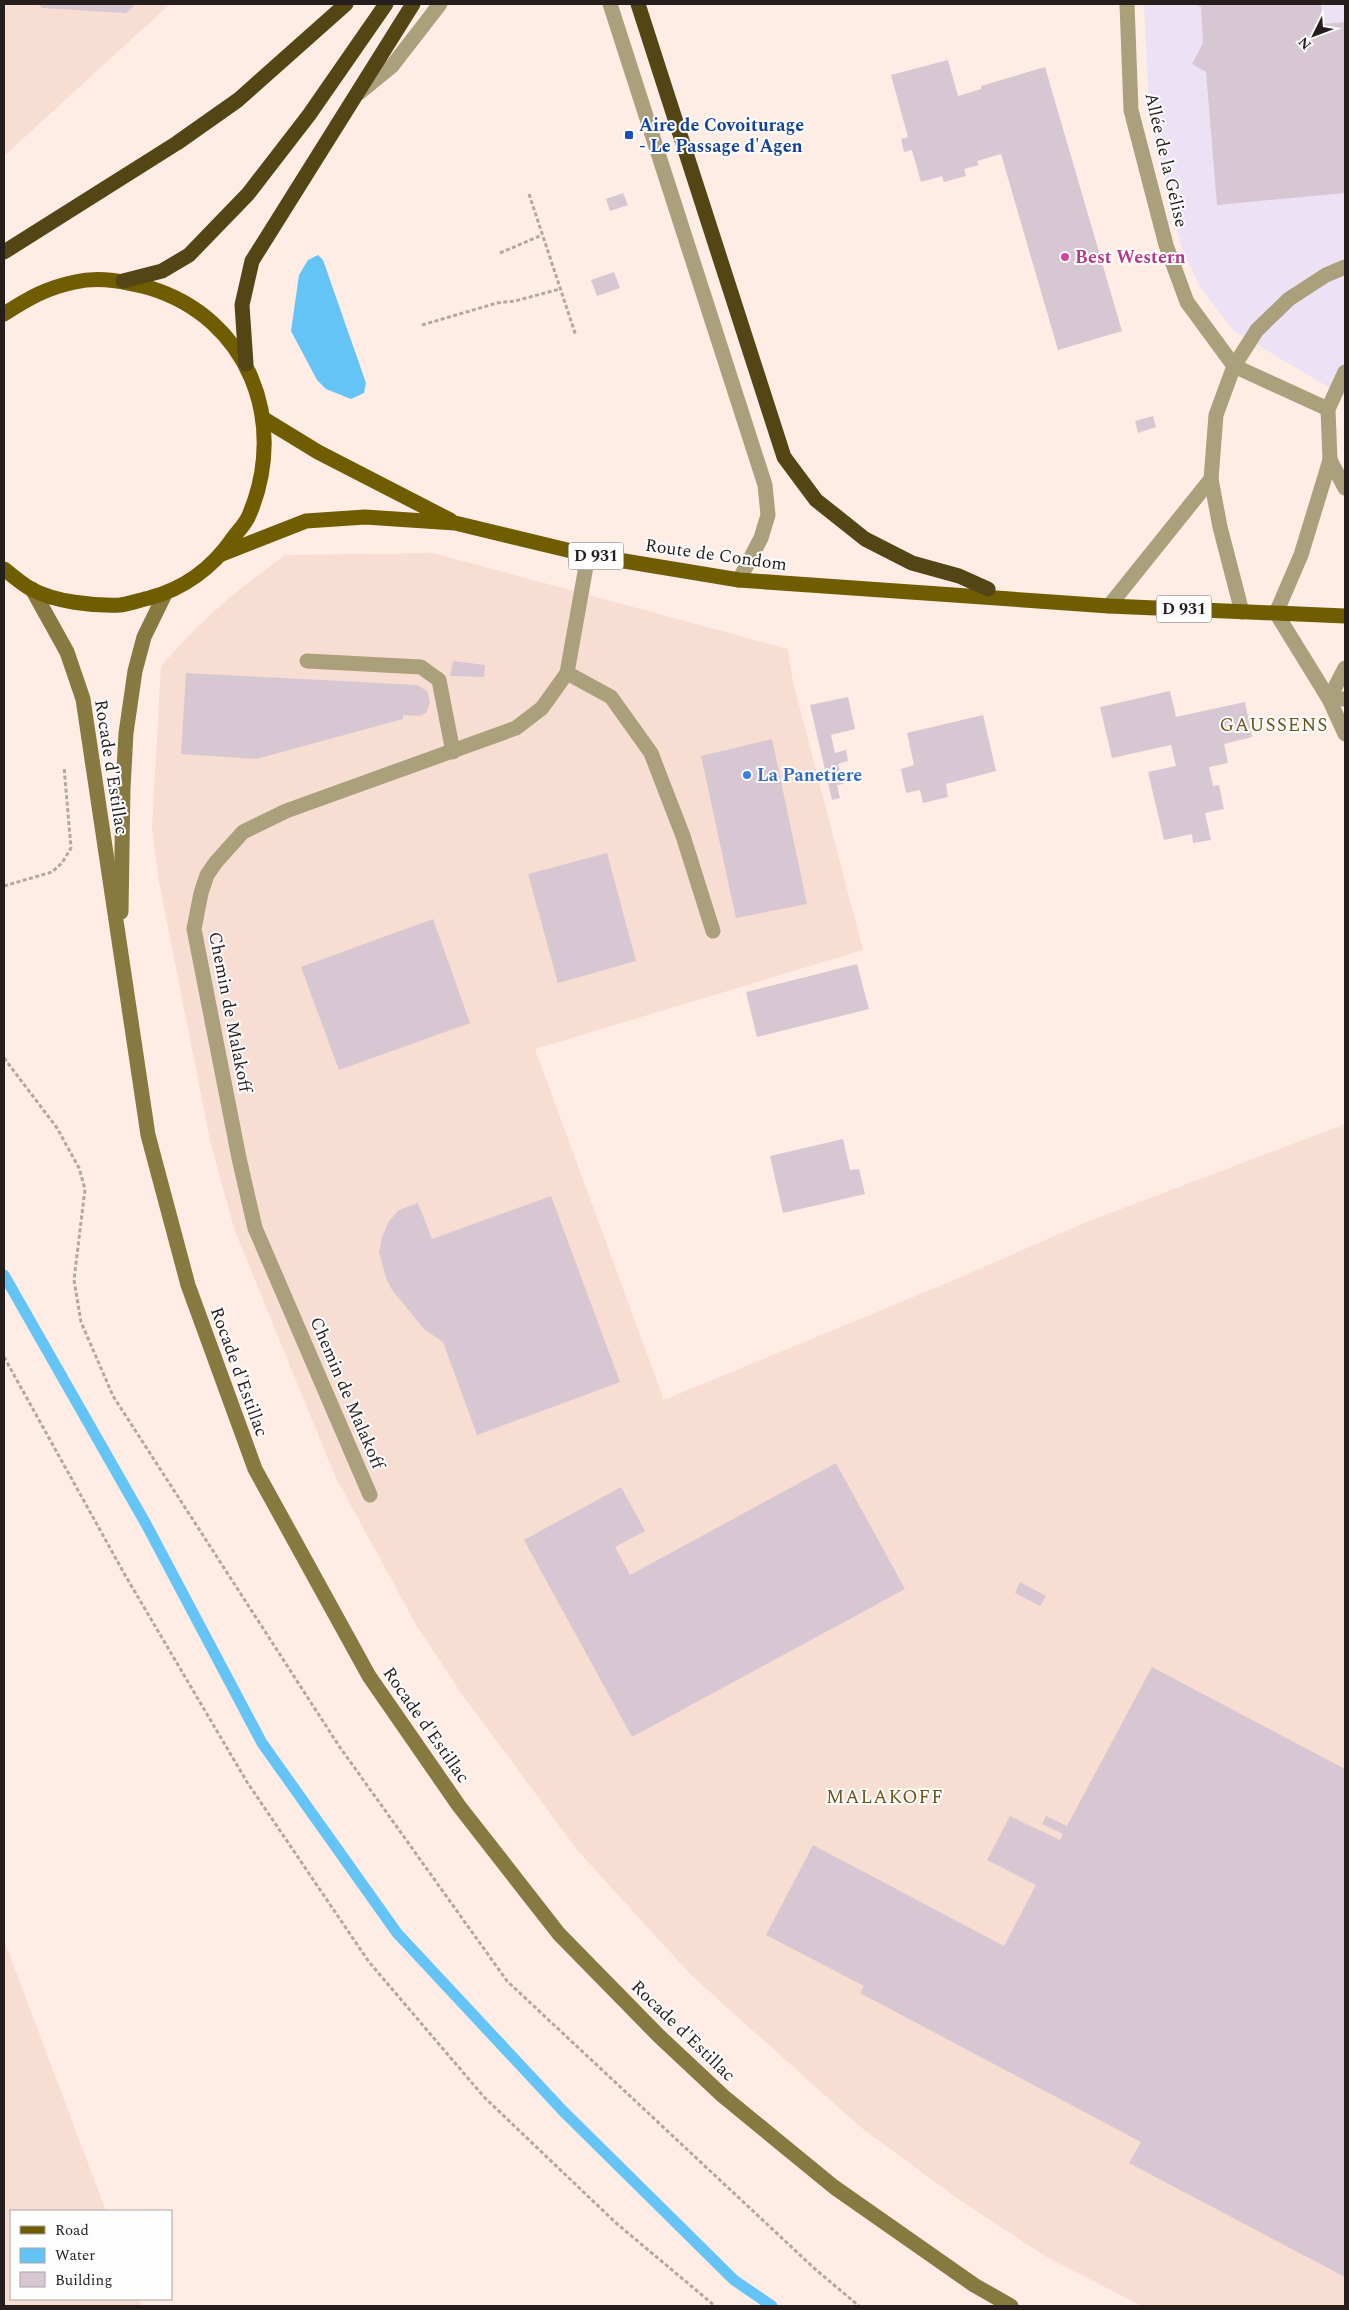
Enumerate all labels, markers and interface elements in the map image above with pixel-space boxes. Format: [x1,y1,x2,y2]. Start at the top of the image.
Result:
north arrow [1289,10,1339,60]
text: N [1293,32,1316,55]
street label: Allée de la Gélise [1137,90,1195,230]
place label: Aire de Covoiturage - Le Passage d'Agen [639,112,804,160]
marker: Aire de Covoiturage - Le Passage d'Agen [623,129,635,141]
place label: Best Western [1075,244,1186,271]
marker: Best Western [1059,251,1071,263]
street label: Route de Condom [643,532,789,578]
road number: D 931 [568,542,624,570]
road number: D 931 [1156,596,1212,622]
street label: Rocade d'Estillac [87,698,135,836]
district label: GAUSSENS [1220,711,1328,740]
place label: La Panetiere [757,762,862,789]
marker: La Panetiere [741,769,753,781]
street label: Chemin de Malakoff [201,929,259,1096]
street label: Rocade d'Estillac [203,1303,275,1441]
street label: Chemin de Malakoff [303,1313,392,1475]
street label: Rocade d'Estillac [376,1661,476,1789]
district label: MALAKOFF [826,1783,944,1812]
street label: Rocade d'Estillac [625,1974,741,2088]
legend [10,2210,172,2300]
text: Road [55,2219,89,2242]
text: Water [55,2244,95,2267]
text: Building [55,2269,112,2292]

